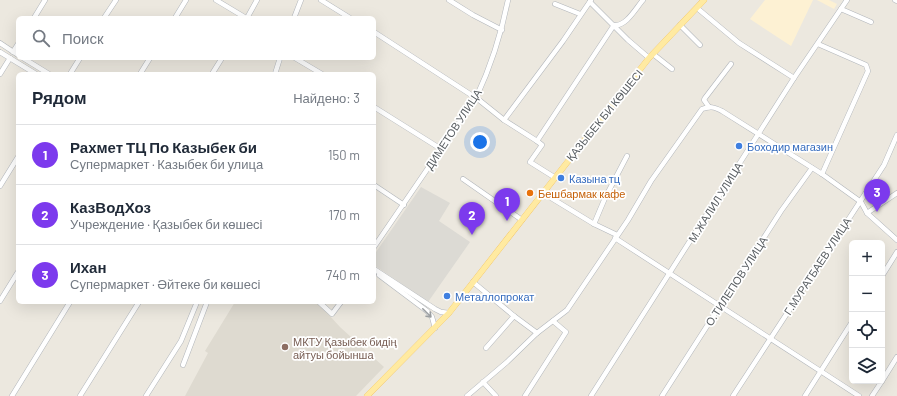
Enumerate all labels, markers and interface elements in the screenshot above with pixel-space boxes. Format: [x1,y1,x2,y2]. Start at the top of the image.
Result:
search box [16,16,376,60]
icon: search [30,27,52,49]
text: Поиск [62,29,104,47]
street label: ҚАЗЫБЕК БИ КӨШЕСІ [563,67,645,163]
street label: ДИМЕТОВ УЛИЦА [422,86,484,172]
text: Рядом [32,87,87,107]
text: Найдено: 3 [293,90,360,106]
your location [470,132,490,152]
text: Рахмет ТЦ По Казыбек би [70,138,257,156]
place label: Боходир магазин [747,140,833,153]
marker: Боходир магазин [734,141,744,151]
text: 1 [43,147,47,163]
text: 150 m [328,147,360,163]
text: Супермаркет · Казыбек би улица [70,156,263,172]
street label: М.ЖАЛИЛ УЛИЦА [685,159,745,244]
place label: Казына тц [569,172,621,185]
marker: Казына тц [556,173,566,183]
pin: 3 [864,179,890,212]
place label: Бешбармак кафе [538,187,625,200]
pin: 1 [494,188,520,221]
marker: Бешбармак кафе [525,188,535,198]
text: КазВодХоз [70,198,151,216]
pin: 2 [459,202,485,235]
text: 2 [41,207,49,223]
text: 170 m [329,207,360,223]
street label: Г.МУРАТБАЕВ УЛИЦА [781,214,854,317]
text: Учреждение · Қазыбек би көшесі [70,216,263,232]
street label: О.ТИЛЕПОВ УЛИЦА [702,233,770,328]
map controls [849,240,885,384]
button: + [849,240,885,276]
text: Ихан [70,258,107,276]
text: 3 [41,267,49,283]
text: 740 m [326,267,360,283]
text: Супермаркет · Әйтеке би көшесі [70,276,260,292]
button: − [849,276,885,312]
place label: Металлопрокат [455,290,534,303]
marker: Металлопрокат [442,291,452,301]
one-way arrow [422,308,432,318]
button: locate [849,312,885,348]
place label: МКТУ Қазыбек бидің айтуы бойынша [293,335,397,361]
marker: МКТУ Қазыбек бидің айтуы бойынша [280,342,290,352]
button: layers [849,348,885,384]

